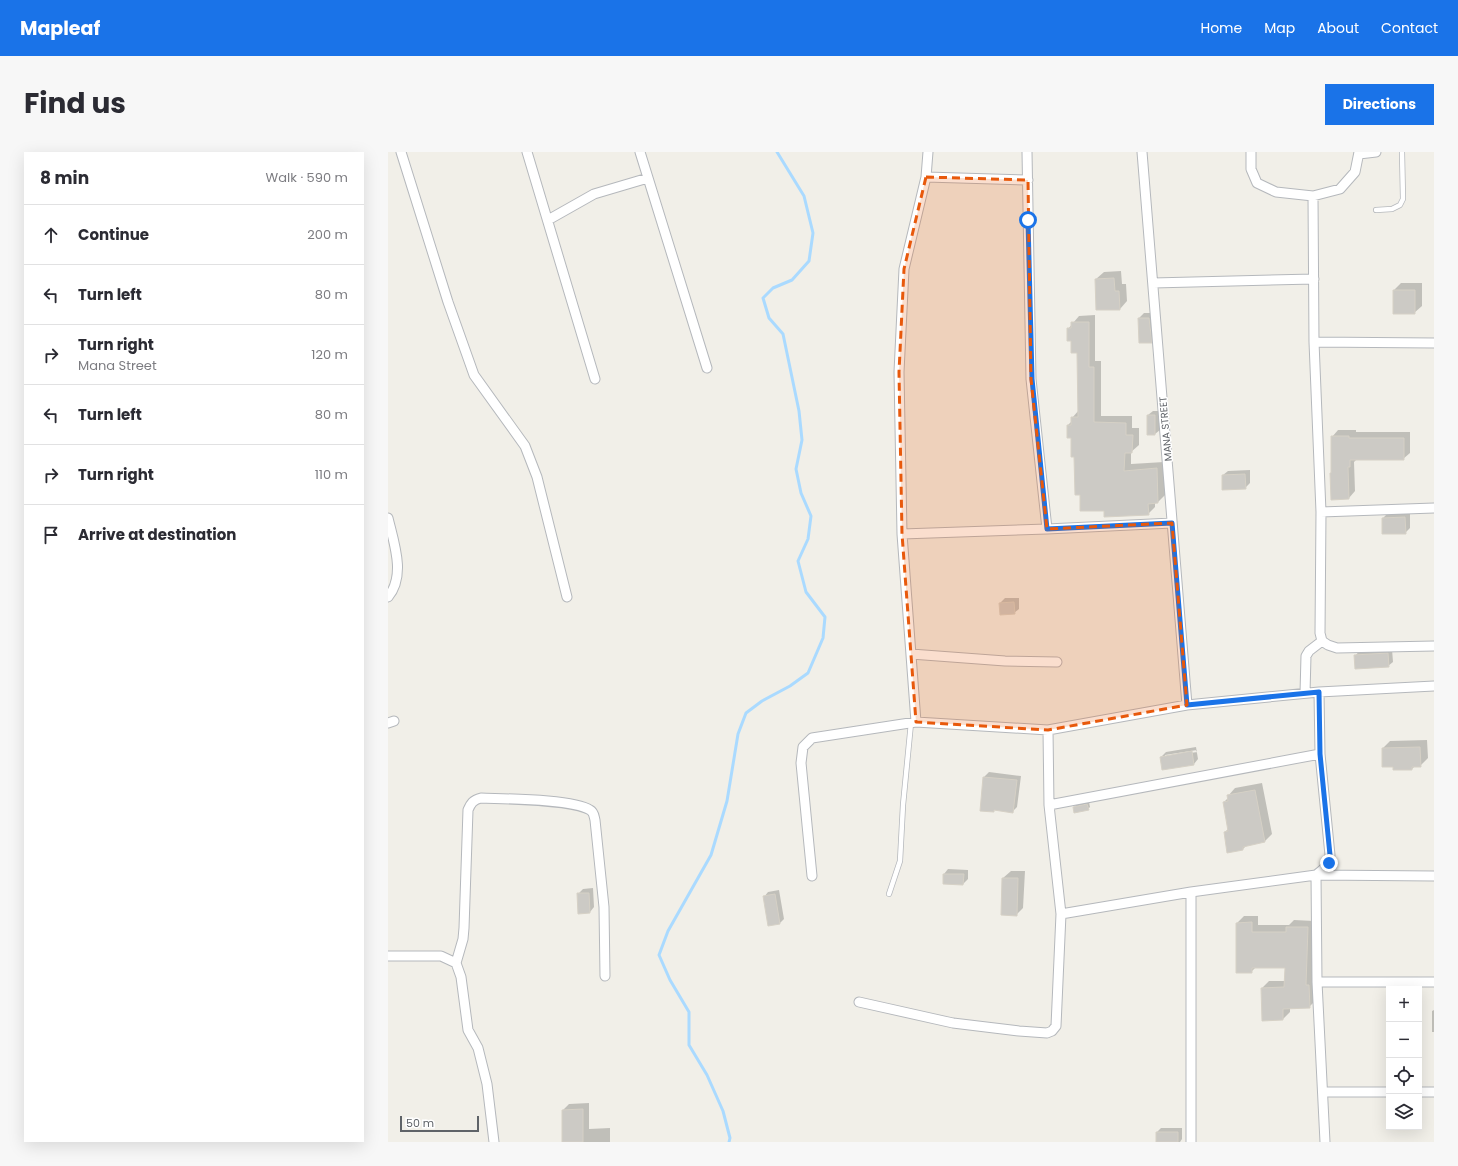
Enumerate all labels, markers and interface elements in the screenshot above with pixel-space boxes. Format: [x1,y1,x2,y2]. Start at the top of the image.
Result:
text: Mapleaf [20,15,100,42]
text: Home [1200,18,1242,38]
text: Map [1264,18,1295,38]
text: About [1317,18,1359,38]
text: Contact [1381,18,1438,38]
text: Find us [24,84,126,123]
button: Directions [1325,84,1434,125]
text: 8 min [40,166,89,190]
text: Walk · 590 m [266,168,348,187]
route start [1019,211,1037,229]
icon: ahead [40,224,62,246]
text: Continue [78,224,149,245]
text: 200 m [307,225,348,244]
icon: left [40,284,62,306]
text: Turn left [78,284,142,305]
text: 80 m [315,285,348,304]
text: Turn right [78,334,154,355]
icon: right [40,344,62,366]
text: 120 m [311,345,348,364]
text: Mana Street [78,356,157,375]
street label: MANA STREET [1155,395,1176,462]
icon: left [40,404,62,426]
text: Turn left [78,404,142,425]
text: 80 m [315,405,348,424]
icon: right [40,464,62,486]
text: Turn right [78,464,154,485]
text: 110 m [315,465,348,484]
icon: arrive [40,524,62,546]
text: Arrive at destination [78,524,236,545]
route end [1320,854,1338,872]
map controls [1386,986,1422,1130]
button: + [1386,986,1422,1022]
button: − [1386,1022,1422,1058]
button: locate [1386,1058,1422,1094]
button: layers [1386,1094,1422,1130]
scale bar [400,1114,479,1133]
text: 50 m [406,1115,434,1131]

